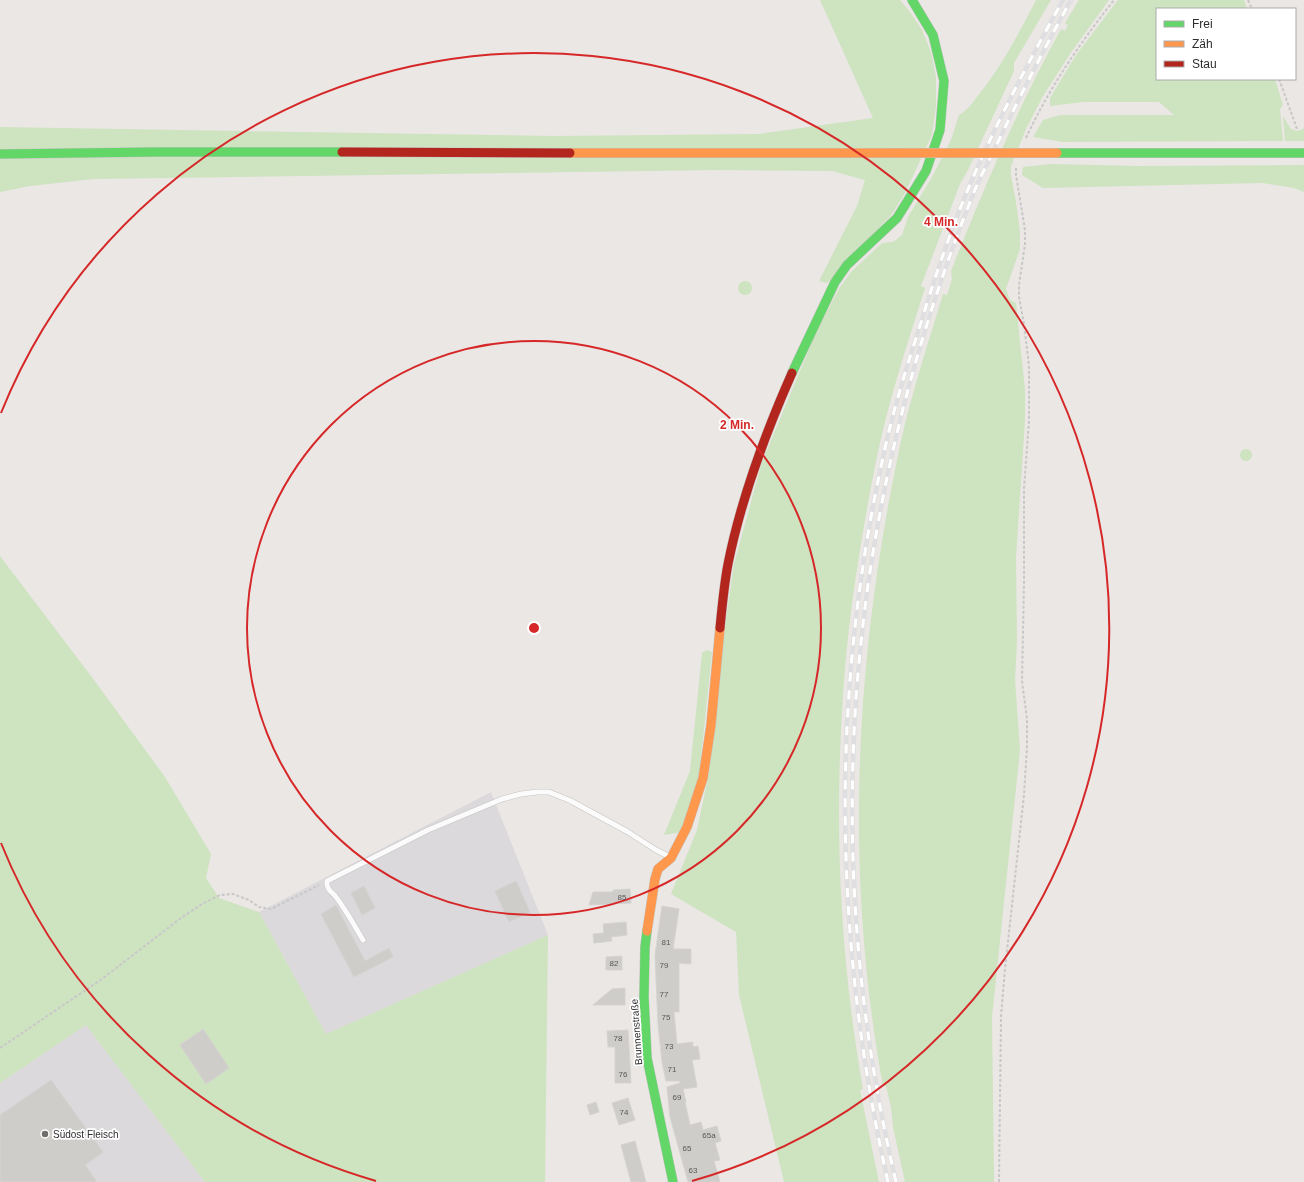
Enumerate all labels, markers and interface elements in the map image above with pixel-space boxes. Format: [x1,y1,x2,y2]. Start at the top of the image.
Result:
legend [1156,8,1296,80]
text: Frei [1192,17,1213,31]
text: Zäh [1192,37,1213,51]
text: Stau [1192,57,1217,71]
text: 4 Min. [924,215,958,229]
text: 2 Min. [720,418,754,432]
centre of rings [527,621,541,635]
house number: 85 [618,893,627,902]
house number: 81 [662,938,671,947]
house number: 82 [610,959,619,968]
house number: 79 [660,961,669,970]
house number: 77 [660,990,669,999]
street label: Brunnenstraße [629,998,644,1065]
house number: 75 [662,1013,671,1022]
house number: 78 [614,1034,623,1043]
house number: 73 [665,1042,674,1051]
house number: 71 [668,1065,677,1074]
house number: 76 [619,1070,628,1079]
house number: 69 [673,1093,682,1102]
house number: 74 [620,1108,629,1117]
marker: Südost Fleisch [40,1129,50,1139]
place label: Südost Fleisch [53,1129,119,1140]
house number: 65a [702,1131,716,1140]
house number: 65 [683,1144,692,1153]
house number: 63 [689,1166,698,1175]

